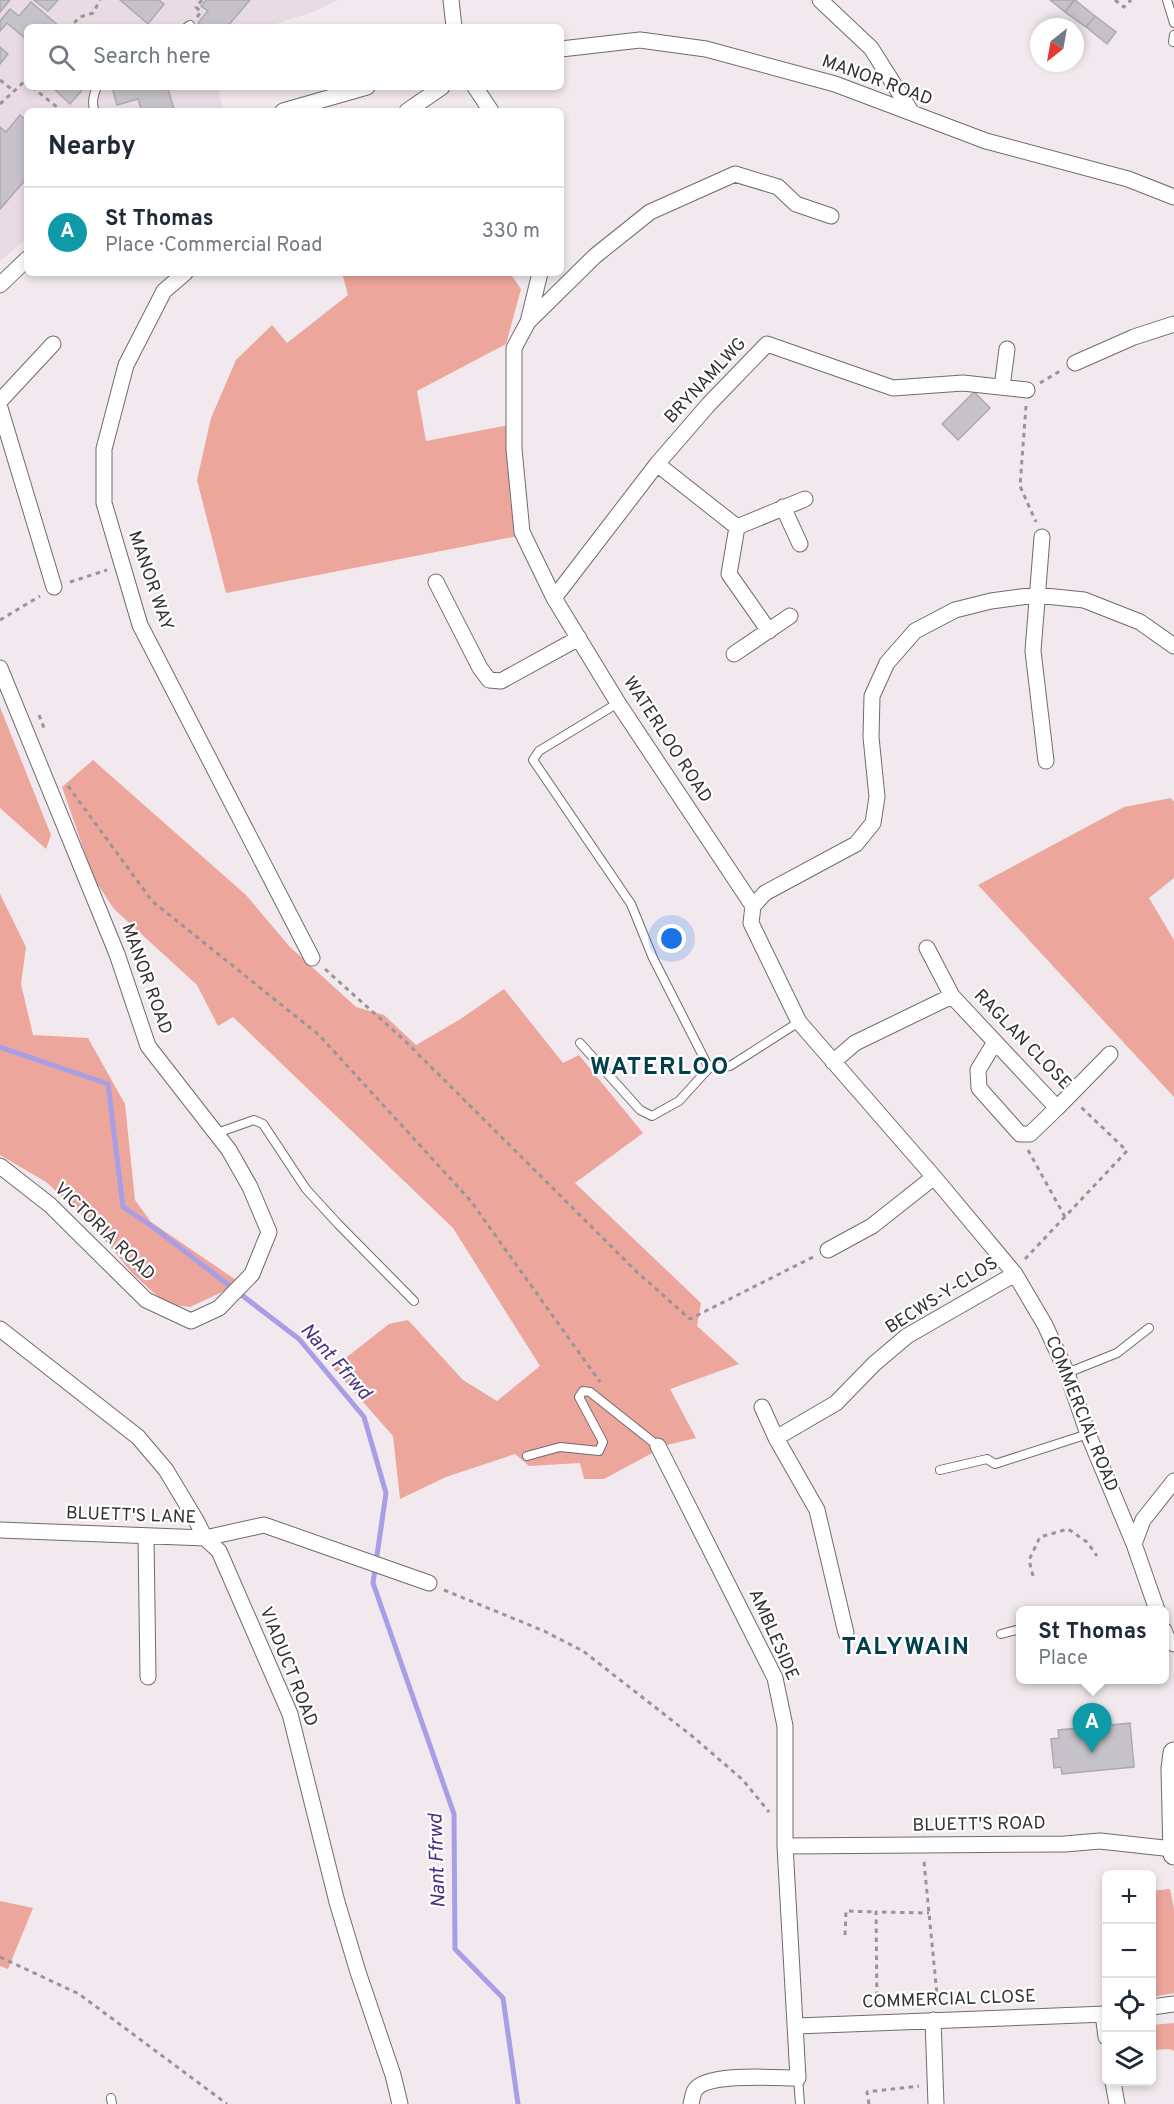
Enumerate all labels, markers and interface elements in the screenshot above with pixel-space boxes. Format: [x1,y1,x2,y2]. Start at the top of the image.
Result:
north arrow [1030,18,1084,72]
search box [24,24,564,90]
icon: search [45,41,78,74]
text: Search here [93,44,211,71]
street label: MANOR ROAD [818,50,936,112]
text: Nearby [48,131,136,164]
text: St Thomas [105,206,213,233]
text: A [60,219,75,245]
text: 330 m [482,219,540,245]
text: Place · Commercial Road [105,233,323,259]
street label: BRYNAMLWG [660,333,752,429]
street label: MANOR WAY [122,528,178,634]
street label: WATERLOO ROAD [617,672,717,808]
street label: MANOR ROAD [115,920,177,1038]
your location [657,924,686,953]
street label: RAGLAN CLOSE [968,985,1076,1095]
district label: WATERLOO [590,1053,730,1083]
street label: VICTORIA ROAD [49,1178,159,1286]
street label: BECWS-Y-CLOS [881,1252,1003,1340]
water label: Nant Ffrwd [294,1318,377,1407]
street label: COMMERCIAL ROAD [1039,1333,1123,1495]
street label: BLUETT'S LANE [65,1502,197,1530]
street label: AMBLESIDE [743,1586,803,1684]
street label: VIADUCT ROAD [254,1604,322,1730]
popup [1016,1606,1169,1684]
text: St Thomas [1038,1619,1147,1646]
district label: TALYWAIN [841,1633,971,1663]
text: Place [1038,1646,1088,1672]
pin: A [1072,1704,1112,1753]
water label: Nant Ffrwd [423,1812,453,1909]
street label: BLUETT'S ROAD [912,1812,1046,1838]
map controls [1102,1870,1156,2086]
button: + [1102,1870,1156,1924]
button: − [1102,1924,1156,1978]
button: locate [1102,1978,1156,2032]
street label: COMMERCIAL CLOSE [862,1985,1036,2015]
button: layers [1102,2032,1156,2086]

